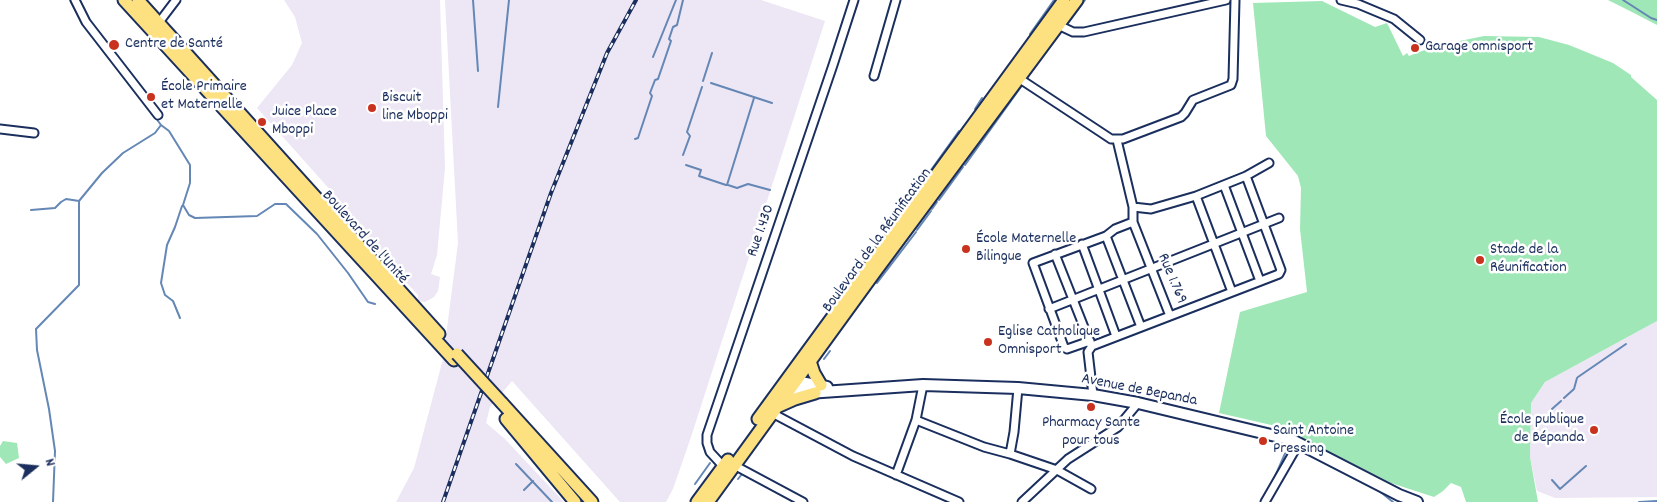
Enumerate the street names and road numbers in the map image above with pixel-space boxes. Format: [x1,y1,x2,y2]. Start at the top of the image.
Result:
street label: Boulevard de la Réunification [819,165,937,317]
street label: Boulevard de l'Unité [317,187,411,289]
street label: Rue 1.430 [744,202,780,260]
street label: Rue 1.769 [1152,251,1190,307]
street label: Avenue de Bepanda [1079,370,1199,412]

